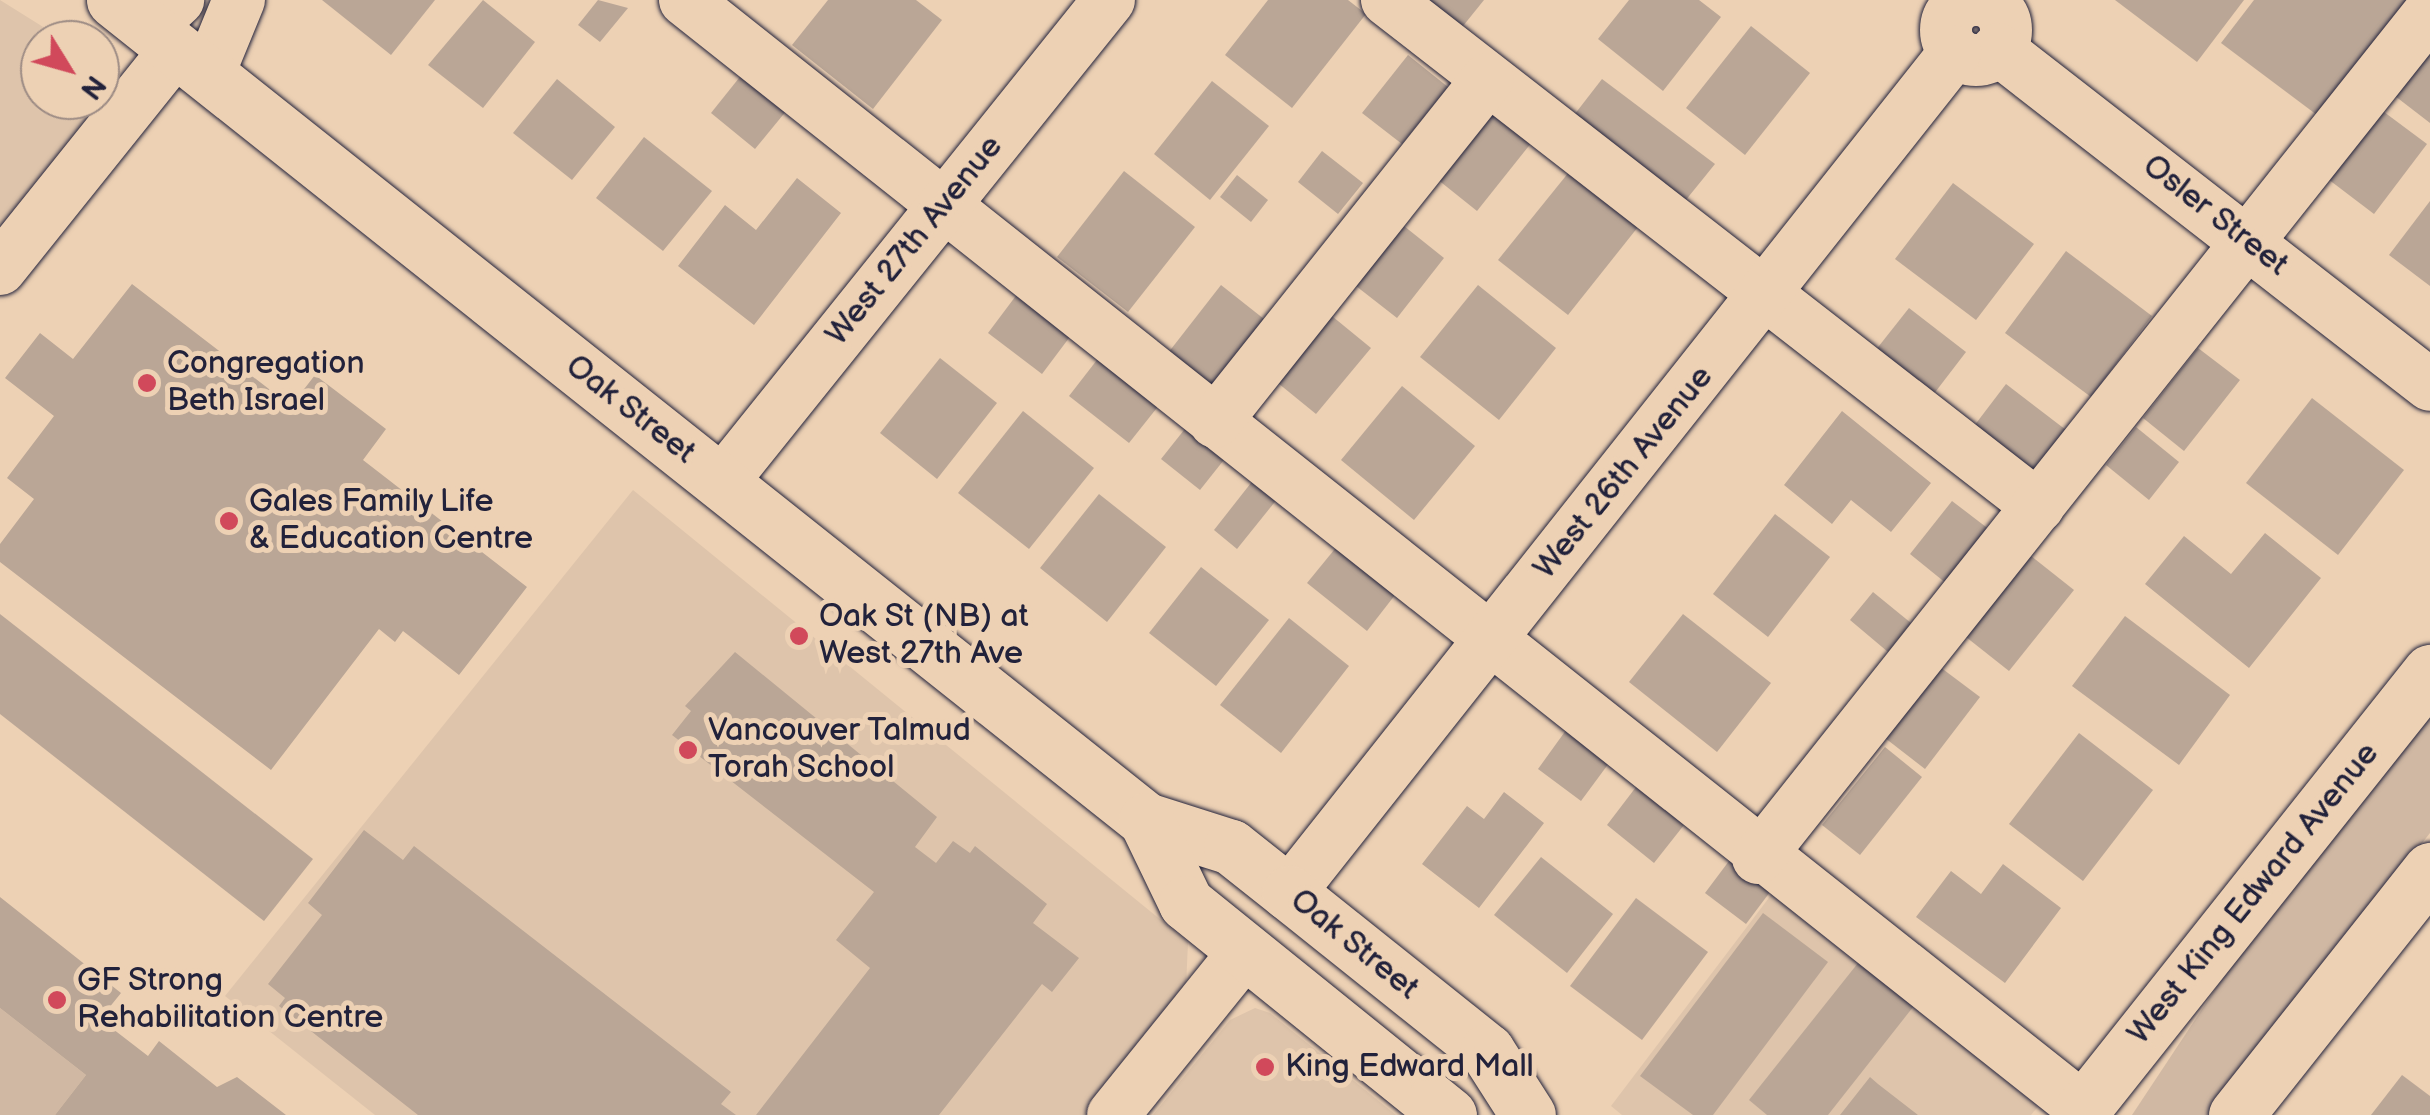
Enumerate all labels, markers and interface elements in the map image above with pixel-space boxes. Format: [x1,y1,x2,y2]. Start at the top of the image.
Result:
north arrow [20,20,120,120]
text: N [73,69,112,105]
street label: West 27th Avenue [819,128,1011,354]
street label: Osler Street [2135,147,2295,285]
place label: Congregation Beth Israel [167,346,365,421]
street label: Oak Street [557,347,703,473]
street label: West 26th Avenue [1526,359,1722,587]
marker: Congregation Beth Israel [136,372,158,394]
place label: Gales Family Life & Education Centre [249,484,533,559]
marker: Gales Family Life & Education Centre [218,510,240,532]
place label: Oak St (NB) at West 27th Ave [819,599,1029,674]
marker: Oak St (NB) at West 27th Ave [788,625,810,647]
place label: Vancouver Talmud Torah School [708,713,972,788]
street label: West King Edward Avenue [2121,736,2387,1052]
marker: Vancouver Talmud Torah School [677,739,699,761]
street label: Oak Street [1282,882,1426,1008]
place label: GF Strong Rehabilitation Centre [77,963,383,1038]
marker: GF Strong Rehabilitation Centre [46,989,68,1011]
place label: King Edward Mall [1285,1048,1534,1086]
marker: King Edward Mall [1254,1056,1276,1078]

